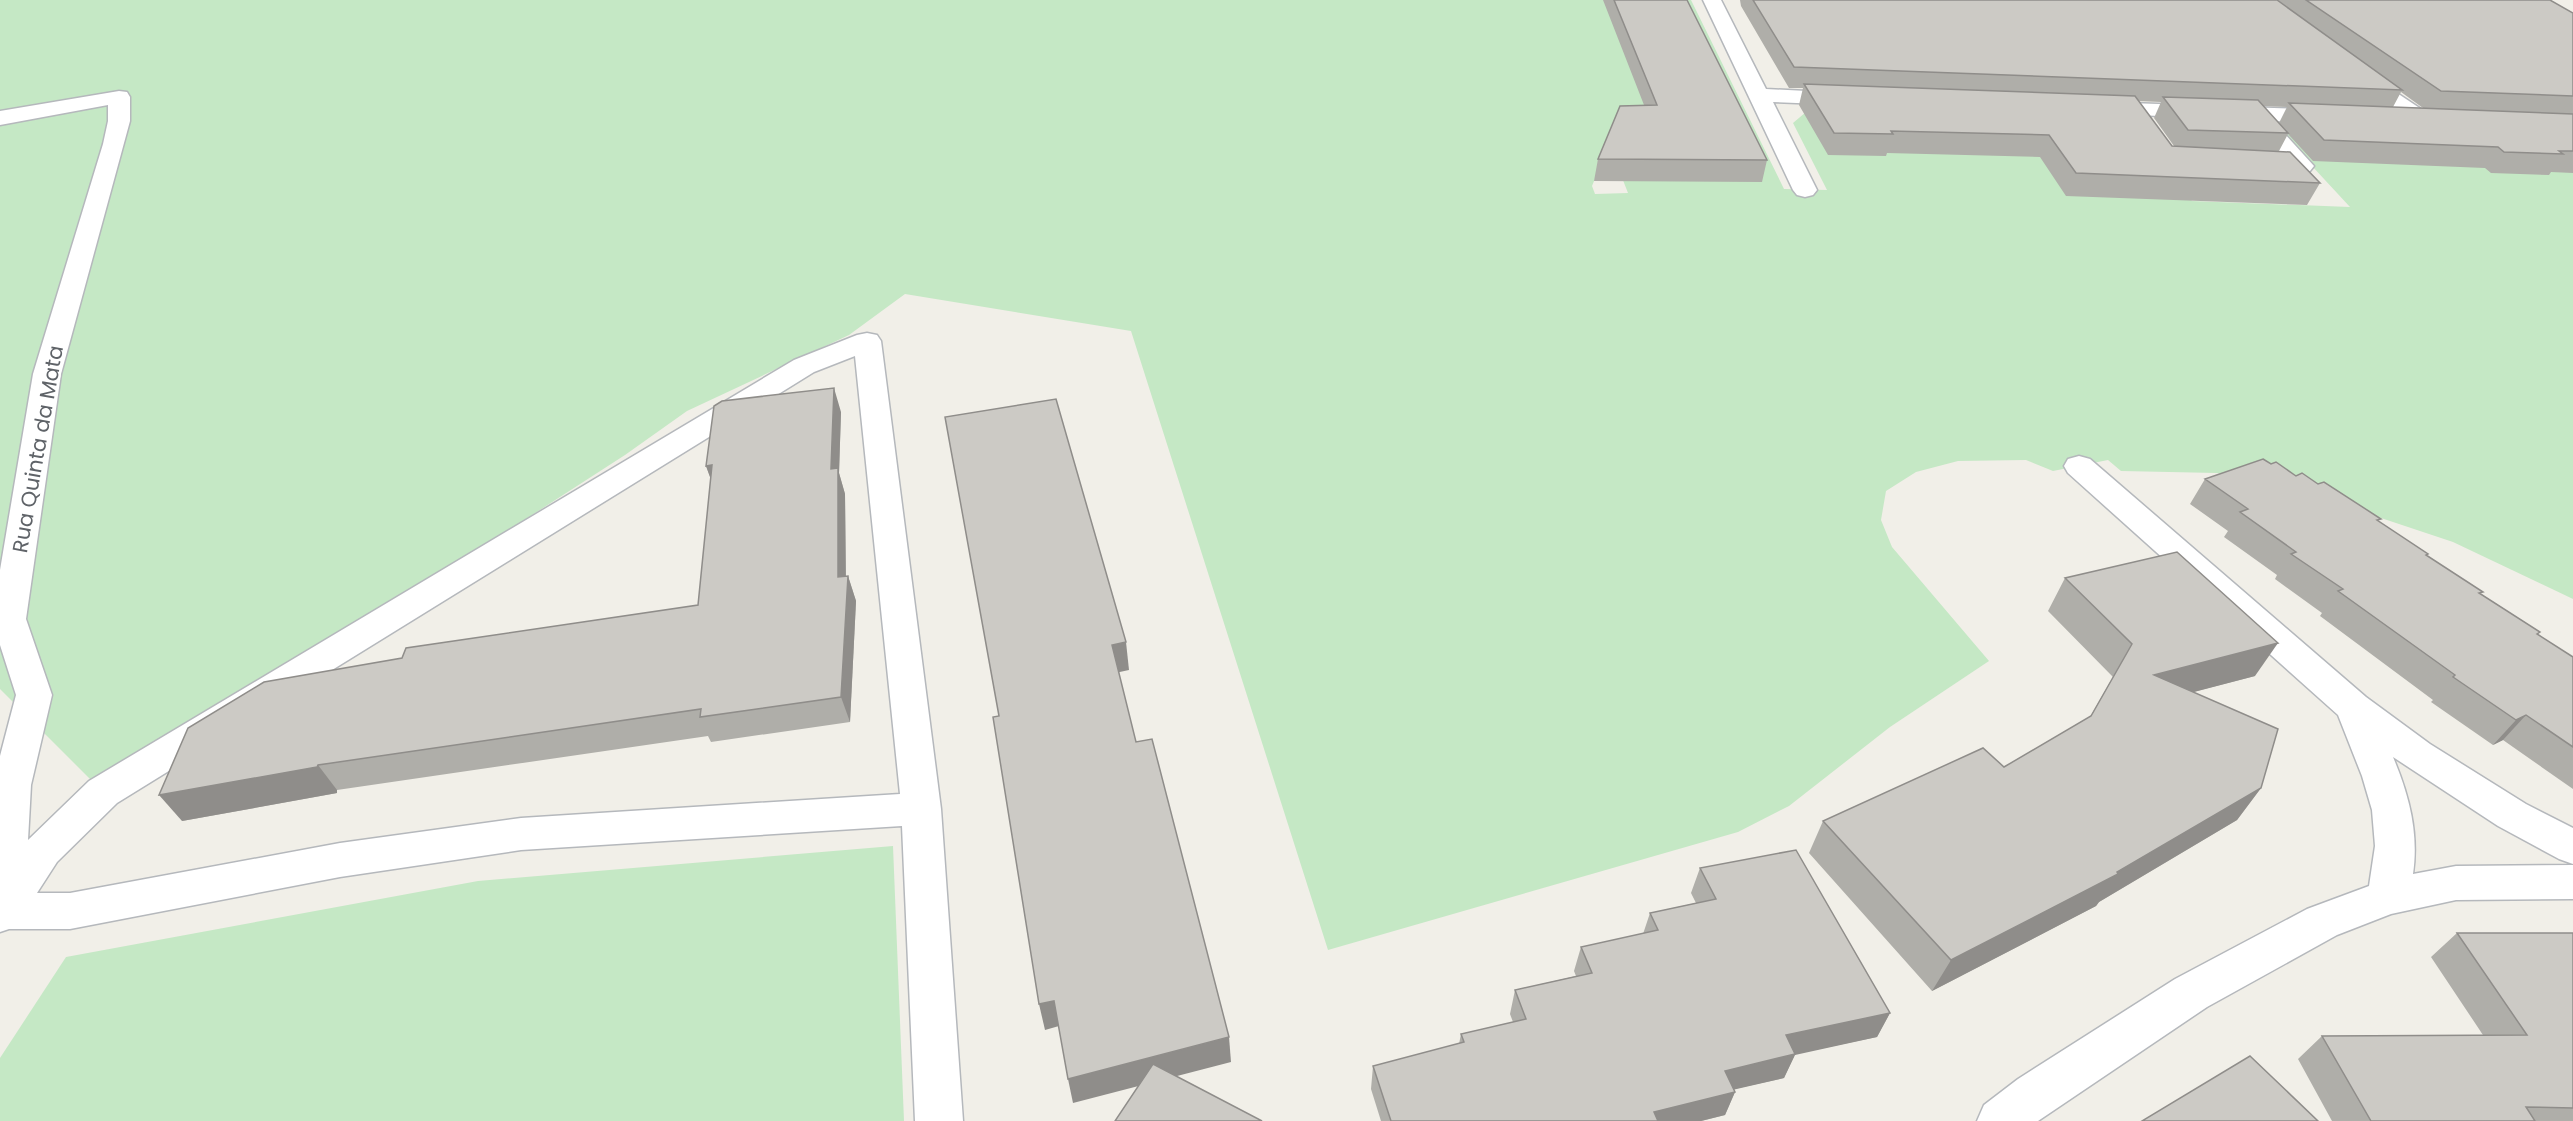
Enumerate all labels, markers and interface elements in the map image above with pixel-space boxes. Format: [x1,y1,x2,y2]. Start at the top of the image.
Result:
street label: Rua Quinta da Mata [5,343,70,555]

